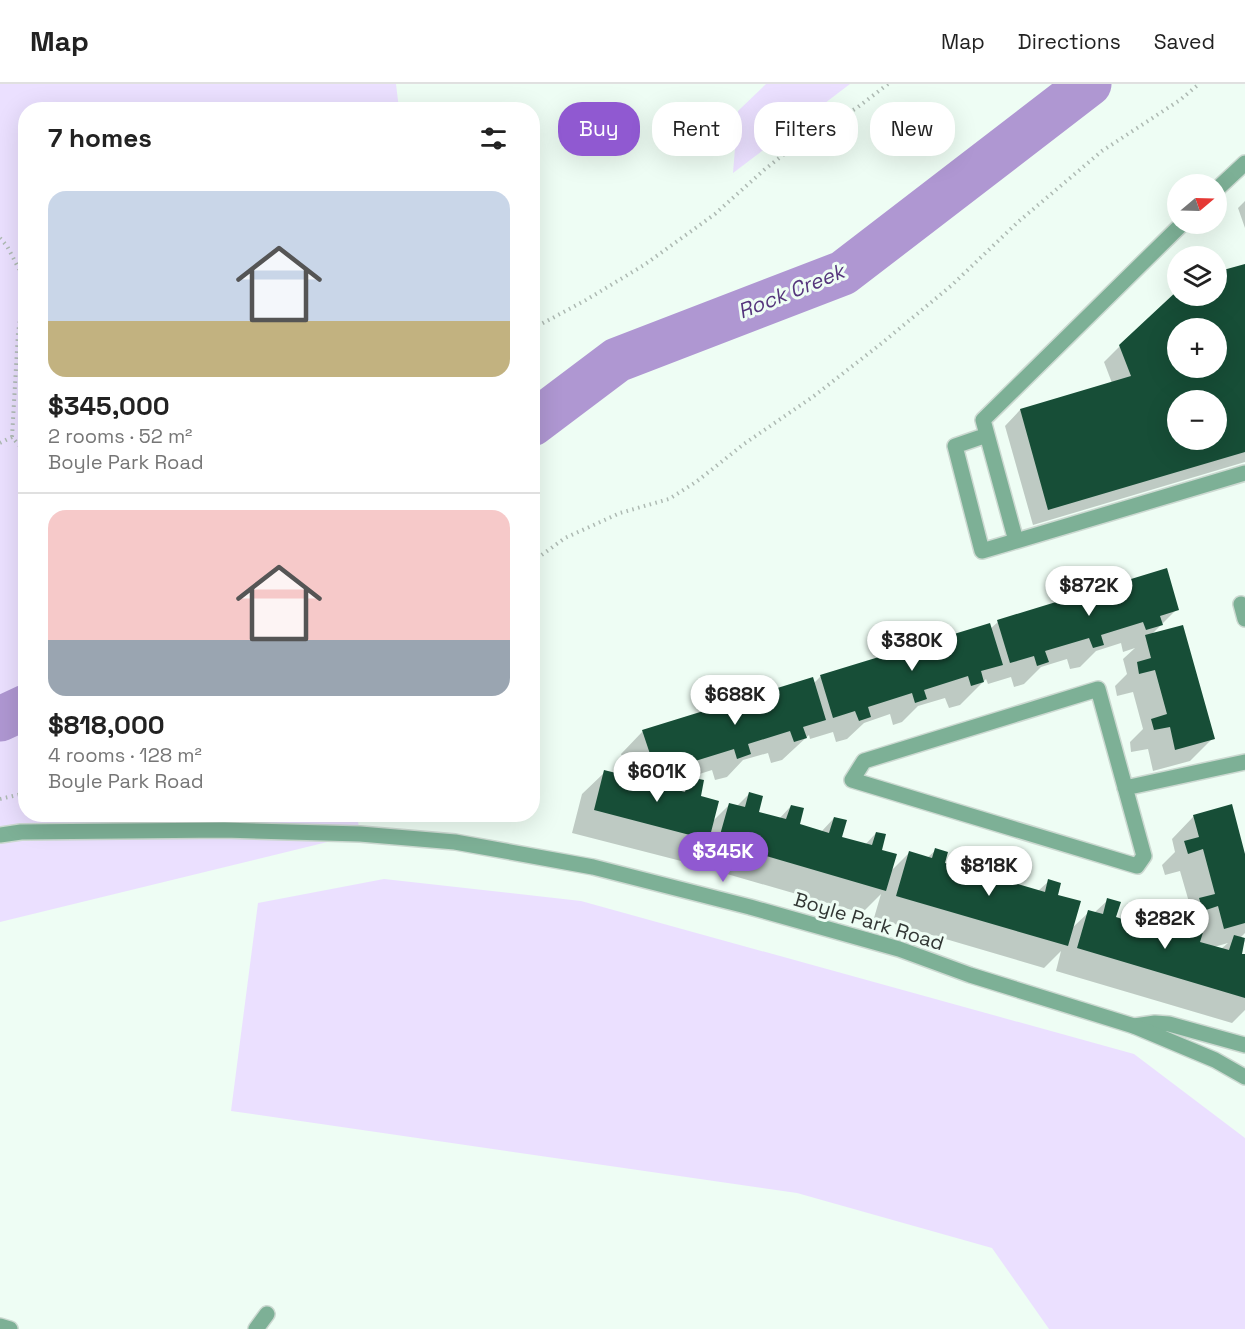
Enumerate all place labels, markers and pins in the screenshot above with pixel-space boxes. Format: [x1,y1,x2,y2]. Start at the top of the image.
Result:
pin: $872K [1047,566,1131,617]
pin: $380K [870,621,954,672]
pin: $688K [693,675,777,726]
pin: $601K [615,752,699,803]
pin: $345K [681,832,765,883]
pin: $818K [947,846,1031,897]
pin: $282K [1123,899,1207,950]

